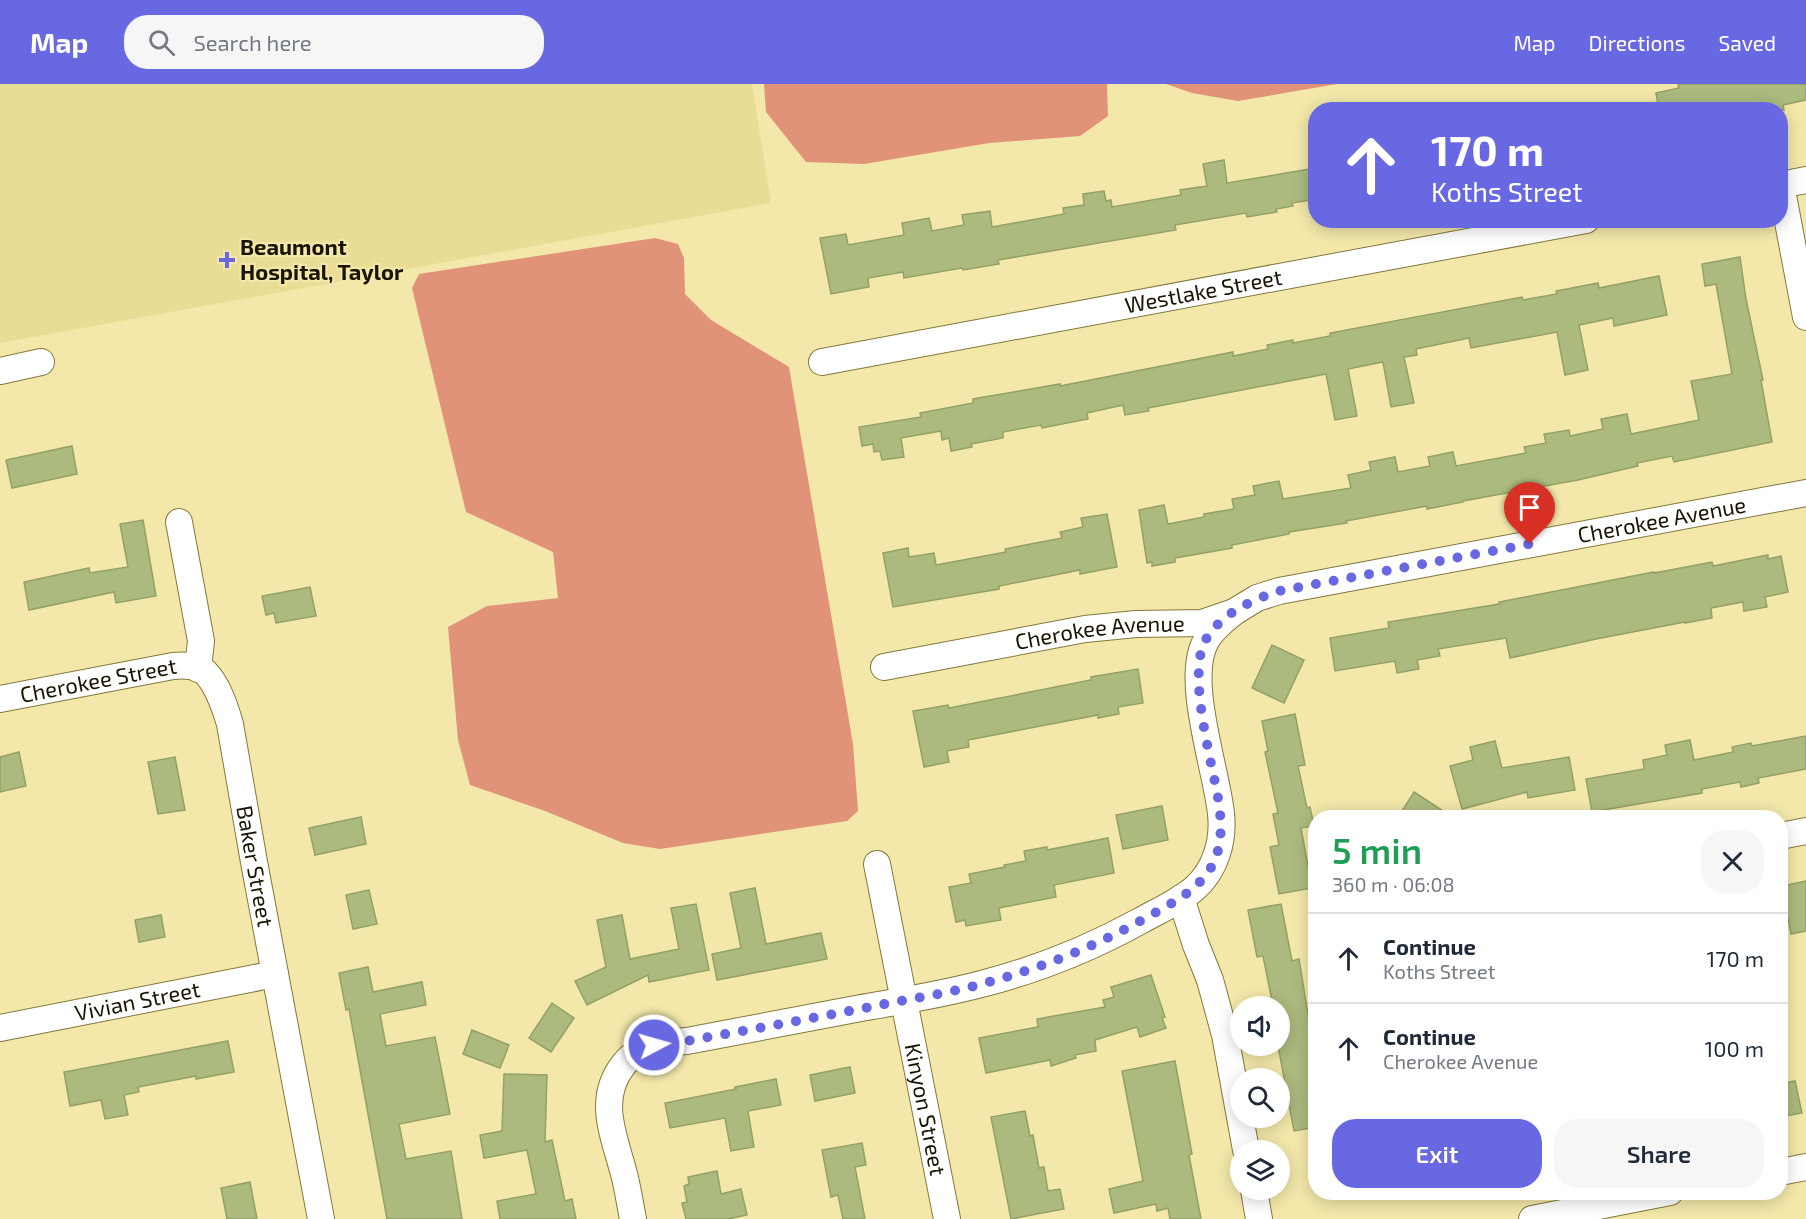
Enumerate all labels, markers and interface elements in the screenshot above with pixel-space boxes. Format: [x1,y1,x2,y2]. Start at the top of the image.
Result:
search box [124,15,544,69]
text: Map [30,25,88,59]
icon: search [145,26,178,59]
text: Search here [193,29,312,55]
text: Map [1513,30,1556,55]
text: Directions [1589,30,1685,55]
text: Saved [1718,30,1776,55]
text: 170 m [1431,124,1544,174]
icon: ahead [1332,126,1410,204]
text: Koths Street [1431,175,1583,207]
place label: Beaumont Hospital, Taylor [240,233,404,285]
marker: Beaumont Hospital, Taylor [218,251,236,269]
street label: Westlake Street [1123,263,1284,317]
pin [1504,482,1555,544]
street label: Cherokee Avenue [1575,490,1748,547]
icon: arrive [1513,491,1546,524]
street label: Cherokee Avenue [1013,609,1185,654]
street label: Cherokee Street [18,652,179,707]
street label: Baker Street [232,803,280,929]
text: 5 min [1332,828,1422,871]
button: close [1701,830,1764,893]
text: 360 m · 06:08 [1332,872,1455,896]
text: Continue [1383,933,1476,959]
icon: ahead [1332,942,1365,975]
text: 170 m [1707,945,1764,971]
text: Koths Street [1383,959,1495,983]
street label: Vivian Street [72,975,202,1025]
map controls [1230,996,1290,1200]
button: sound [1230,996,1290,1056]
position arrow [622,1013,686,1077]
text: Continue [1383,1023,1476,1049]
icon: ahead [1332,1032,1365,1065]
text: 100 m [1705,1035,1764,1061]
street label: Kinyon Street [901,1041,952,1177]
text: Cherokee Avenue [1383,1049,1538,1073]
button: search [1230,1068,1290,1128]
button: Exit [1332,1119,1542,1188]
button: Share [1554,1119,1764,1188]
button: layers [1230,1140,1290,1200]

